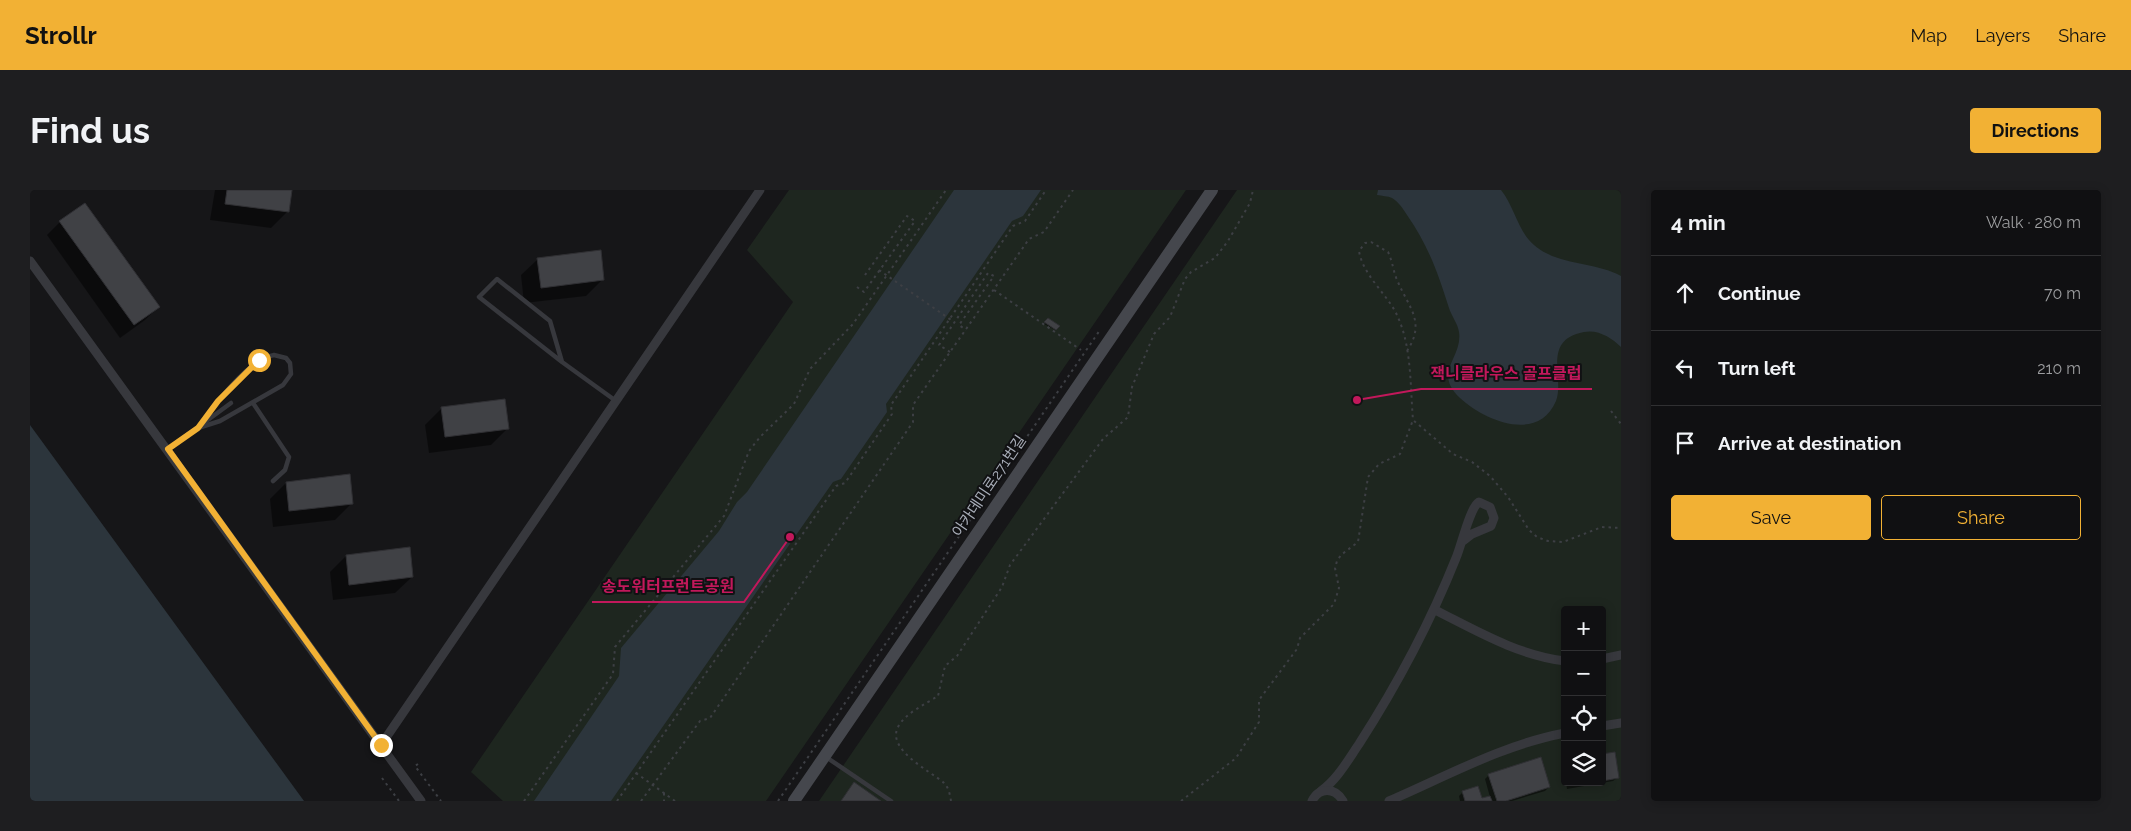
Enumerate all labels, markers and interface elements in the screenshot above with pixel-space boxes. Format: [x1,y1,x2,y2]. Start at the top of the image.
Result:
text: Strollr [25,21,97,50]
text: Map [1911,25,1947,46]
text: Layers [1975,25,2030,46]
text: Share [2058,25,2106,46]
button: Directions [1970,108,2101,153]
text: Find us [30,110,150,151]
text: 4 min [1671,210,1726,235]
text: Walk · 280 m [1986,213,2081,232]
icon: ahead [1671,279,1699,307]
text: Continue [1718,282,1801,304]
text: 70 m [2044,284,2081,303]
route start [248,349,271,372]
icon: left [1671,354,1699,382]
text: Turn left [1718,357,1795,379]
callout: 잭니클라우스 골프클럽 [1421,358,1592,389]
text: 210 m [2037,359,2081,378]
text: 잭니클라우스 골프클럽 [1430,364,1582,383]
icon: arrive [1671,429,1699,457]
street label: 아카데미로271번길 [948,432,1030,540]
text: Arrive at destination [1718,432,1902,454]
button: Save [1671,495,1871,540]
button: Share [1881,495,2081,540]
callout: 송도워터프런트공원 [592,571,744,602]
text: 송도워터프런트공원 [602,577,734,596]
map controls [1561,606,1606,786]
button: + [1561,606,1606,651]
button: − [1561,651,1606,696]
button: locate [1561,696,1606,741]
route end [370,734,393,757]
button: layers [1561,741,1606,786]

